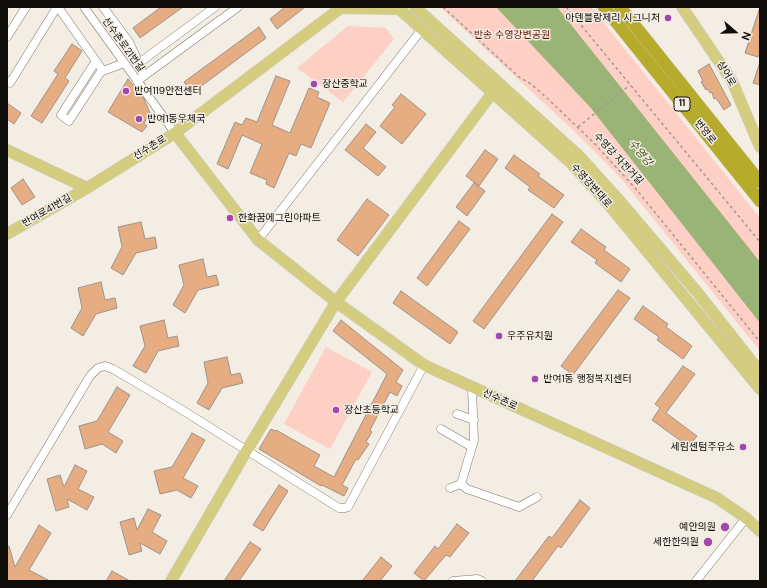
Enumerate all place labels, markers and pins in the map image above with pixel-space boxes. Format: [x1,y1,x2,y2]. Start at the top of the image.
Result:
place label: 아덴블랑제리 시그니처 [565,12,660,24]
marker: 아덴블랑제리 시그니처 [663,13,673,23]
place label: 장산중학교 [322,78,368,90]
marker: 장산중학교 [309,79,319,89]
place label: 반여119안전센터 [134,85,202,97]
marker: 반여119안전센터 [121,86,131,96]
place label: 반여1동우체국 [147,113,205,125]
marker: 반여1동우체국 [134,114,144,124]
place label: 한화꿈에그린아파트 [238,212,321,224]
marker: 한화꿈에그린아파트 [225,213,235,223]
place label: 우주유치원 [507,330,553,342]
marker: 우주유치원 [494,331,504,341]
place label: 반여1동 행정복지센터 [543,373,632,385]
marker: 반여1동 행정복지센터 [530,374,540,384]
place label: 장산초등학교 [344,404,399,416]
marker: 장산초등학교 [331,405,341,415]
place label: 세림센텀주유소 [671,441,735,453]
marker: 세림센텀주유소 [738,442,748,452]
place label: 예안의원 [679,521,716,533]
marker: 예안의원 [719,521,731,533]
place label: 세한한의원 [653,536,699,548]
marker: 세한한의원 [702,536,714,548]

